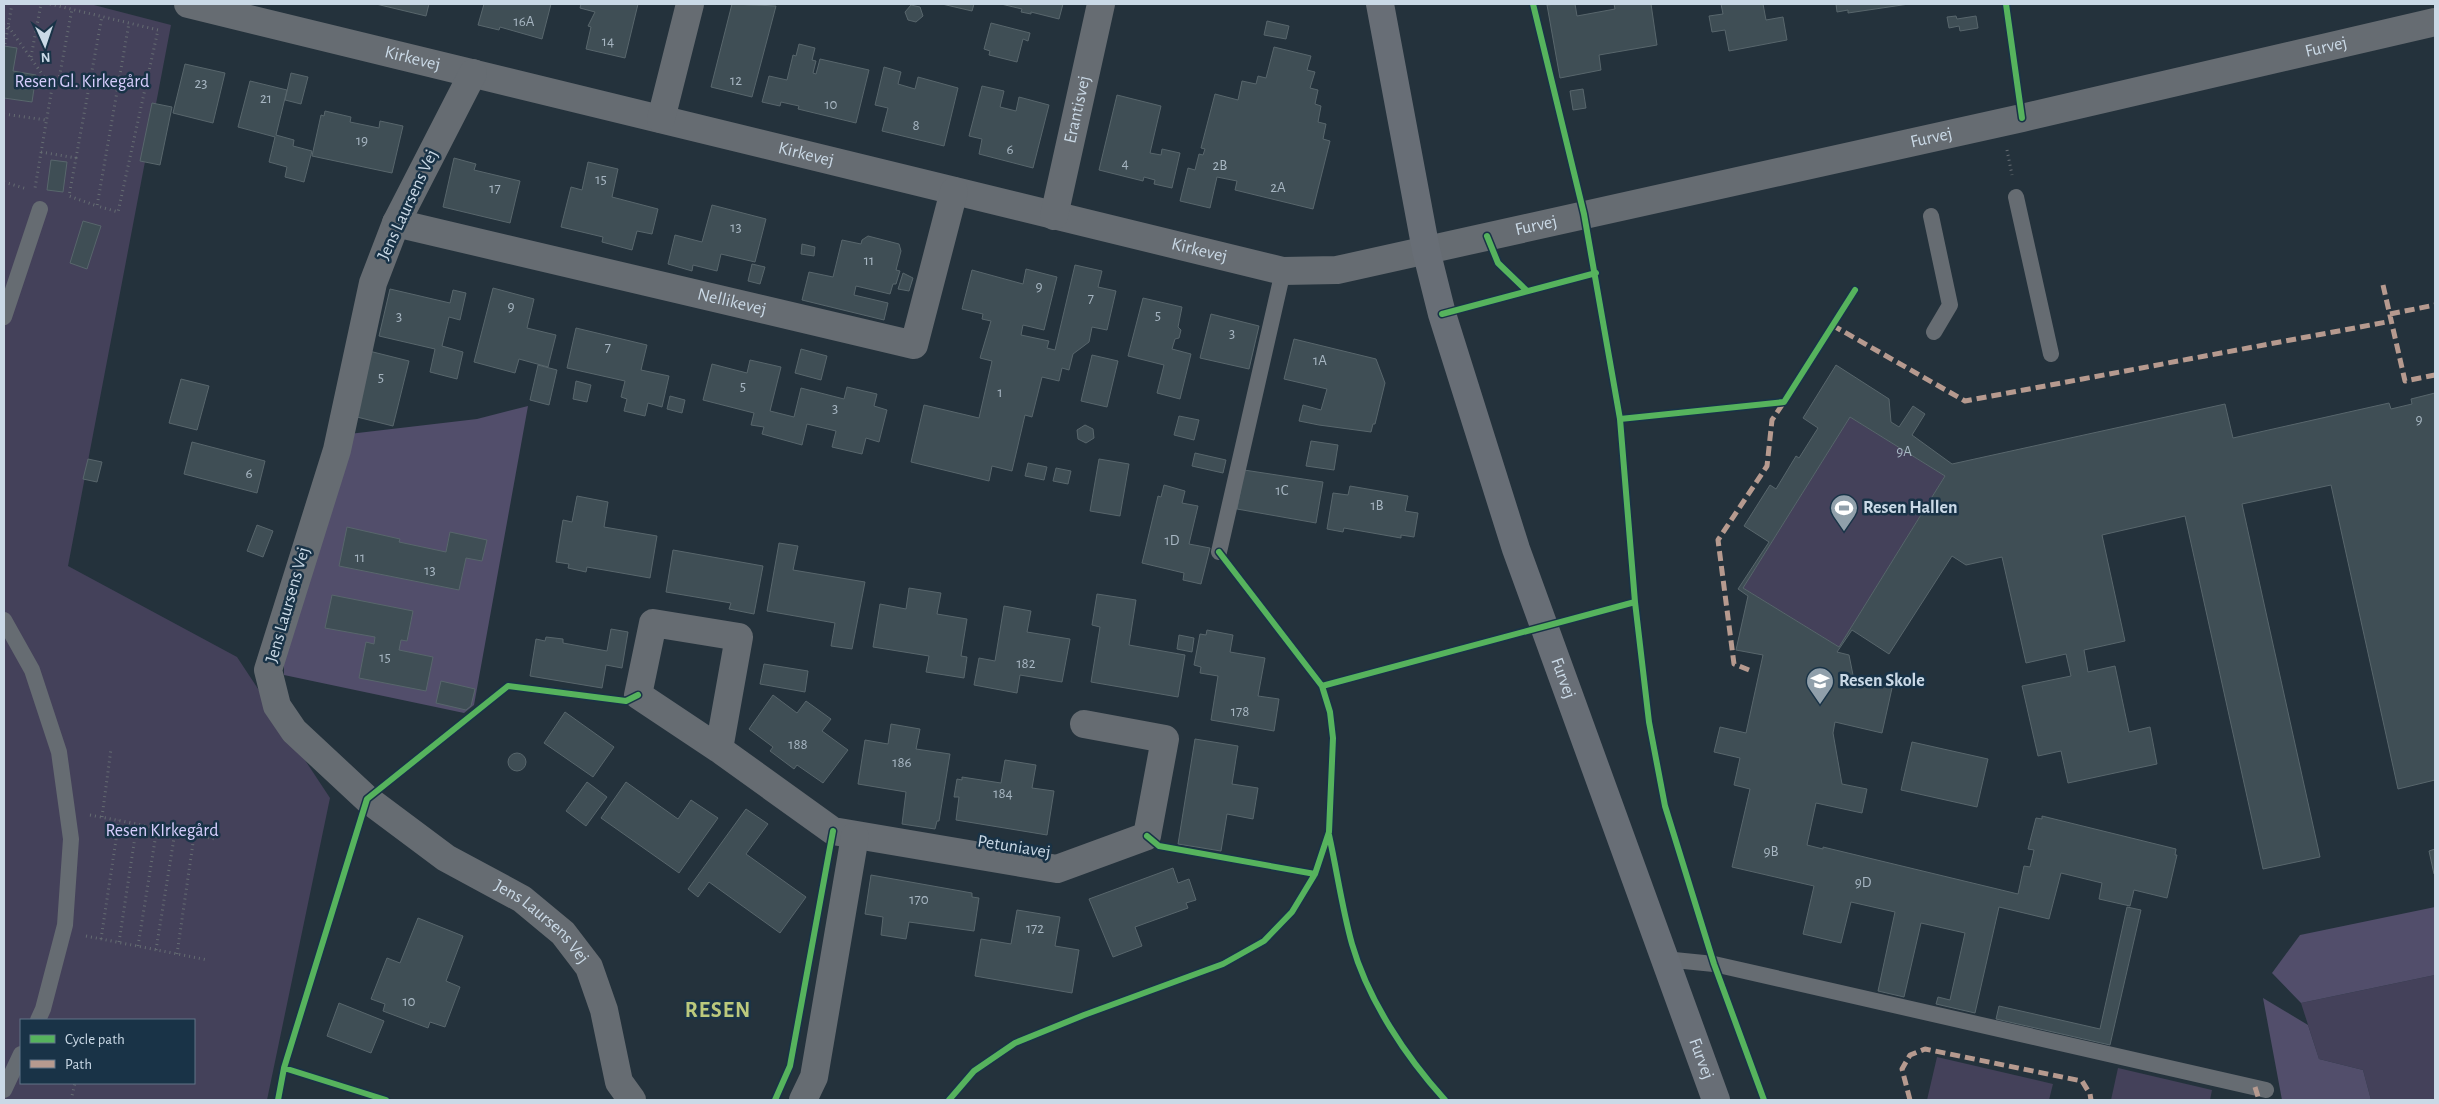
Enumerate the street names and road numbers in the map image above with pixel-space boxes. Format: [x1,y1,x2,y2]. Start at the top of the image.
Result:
street label: Furvej [2303,34,2349,61]
street label: Kirkevej [383,43,442,74]
street label: Erantisvej [1061,74,1094,145]
street label: Furvej [1909,125,1954,151]
street label: Kirkevej [776,139,836,170]
street label: Jens Laursens Vej [375,147,441,263]
street label: Furvej [1513,212,1559,239]
street label: Kirkevej [1170,235,1229,266]
street label: Nellikevej [696,285,768,319]
street label: Jens Laursens Vej [263,545,313,665]
street label: Furvej [1547,655,1579,701]
street label: Petuniavej [976,832,1052,862]
street label: Jens Laursens Vej [491,877,592,967]
street label: Furvej [1685,1036,1717,1082]

